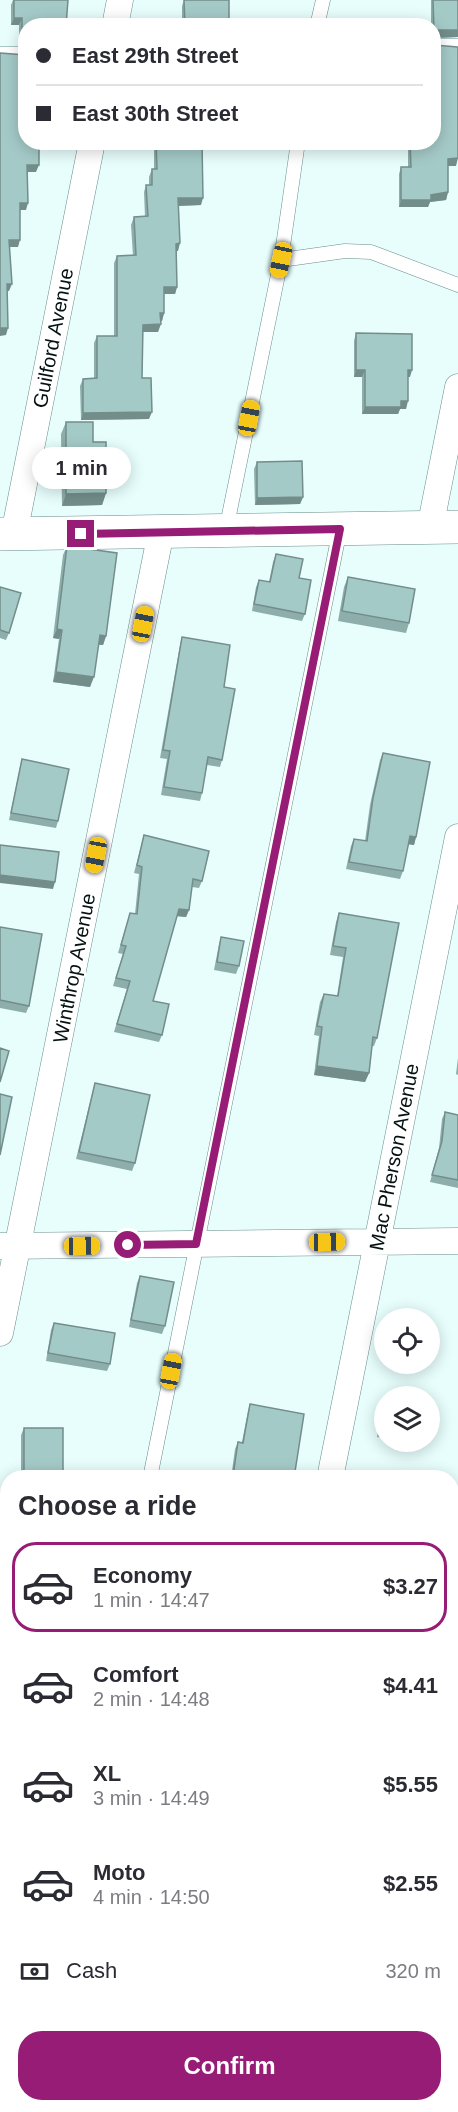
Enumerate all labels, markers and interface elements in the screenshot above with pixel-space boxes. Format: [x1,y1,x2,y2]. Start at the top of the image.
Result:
text: East 29th Street [72,43,238,68]
text: East 30th Street [72,101,238,126]
car [268,241,294,279]
street label: Guilford Avenue [29,266,77,410]
car [237,399,261,437]
callout: 1 min [32,447,130,489]
text: 1 min [55,457,108,479]
route end [67,520,94,547]
car [131,605,155,643]
car [84,836,108,874]
street label: Winthrop Avenue [49,891,99,1045]
street label: Mac Pherson Avenue [365,1062,423,1252]
route start [114,1231,141,1258]
car [309,1233,345,1251]
car [64,1237,100,1255]
map controls [374,1308,440,1452]
button: locate [374,1308,440,1374]
car [159,1352,183,1390]
button: layers [374,1386,440,1452]
text: Choose a ride [18,1491,197,1521]
icon: car [21,1560,75,1614]
text: Economy [93,1563,192,1588]
text: $3.27 [383,1574,438,1599]
text: 1 min · 14:47 [93,1589,210,1611]
icon: car [21,1659,75,1713]
text: Comfort [93,1662,179,1687]
text: $4.41 [383,1673,438,1698]
text: 2 min · 14:48 [93,1688,210,1710]
icon: car [21,1758,75,1812]
text: XL [93,1761,121,1786]
text: $5.55 [383,1772,438,1797]
text: 3 min · 14:49 [93,1787,210,1809]
icon: car [21,1857,75,1911]
text: Moto [93,1860,146,1885]
text: $2.55 [383,1871,438,1896]
text: 4 min · 14:50 [93,1886,210,1908]
icon: cash [18,1955,51,1988]
text: Cash [66,1958,117,1983]
text: 320 m [385,1960,441,1982]
button: Confirm [18,2031,441,2100]

